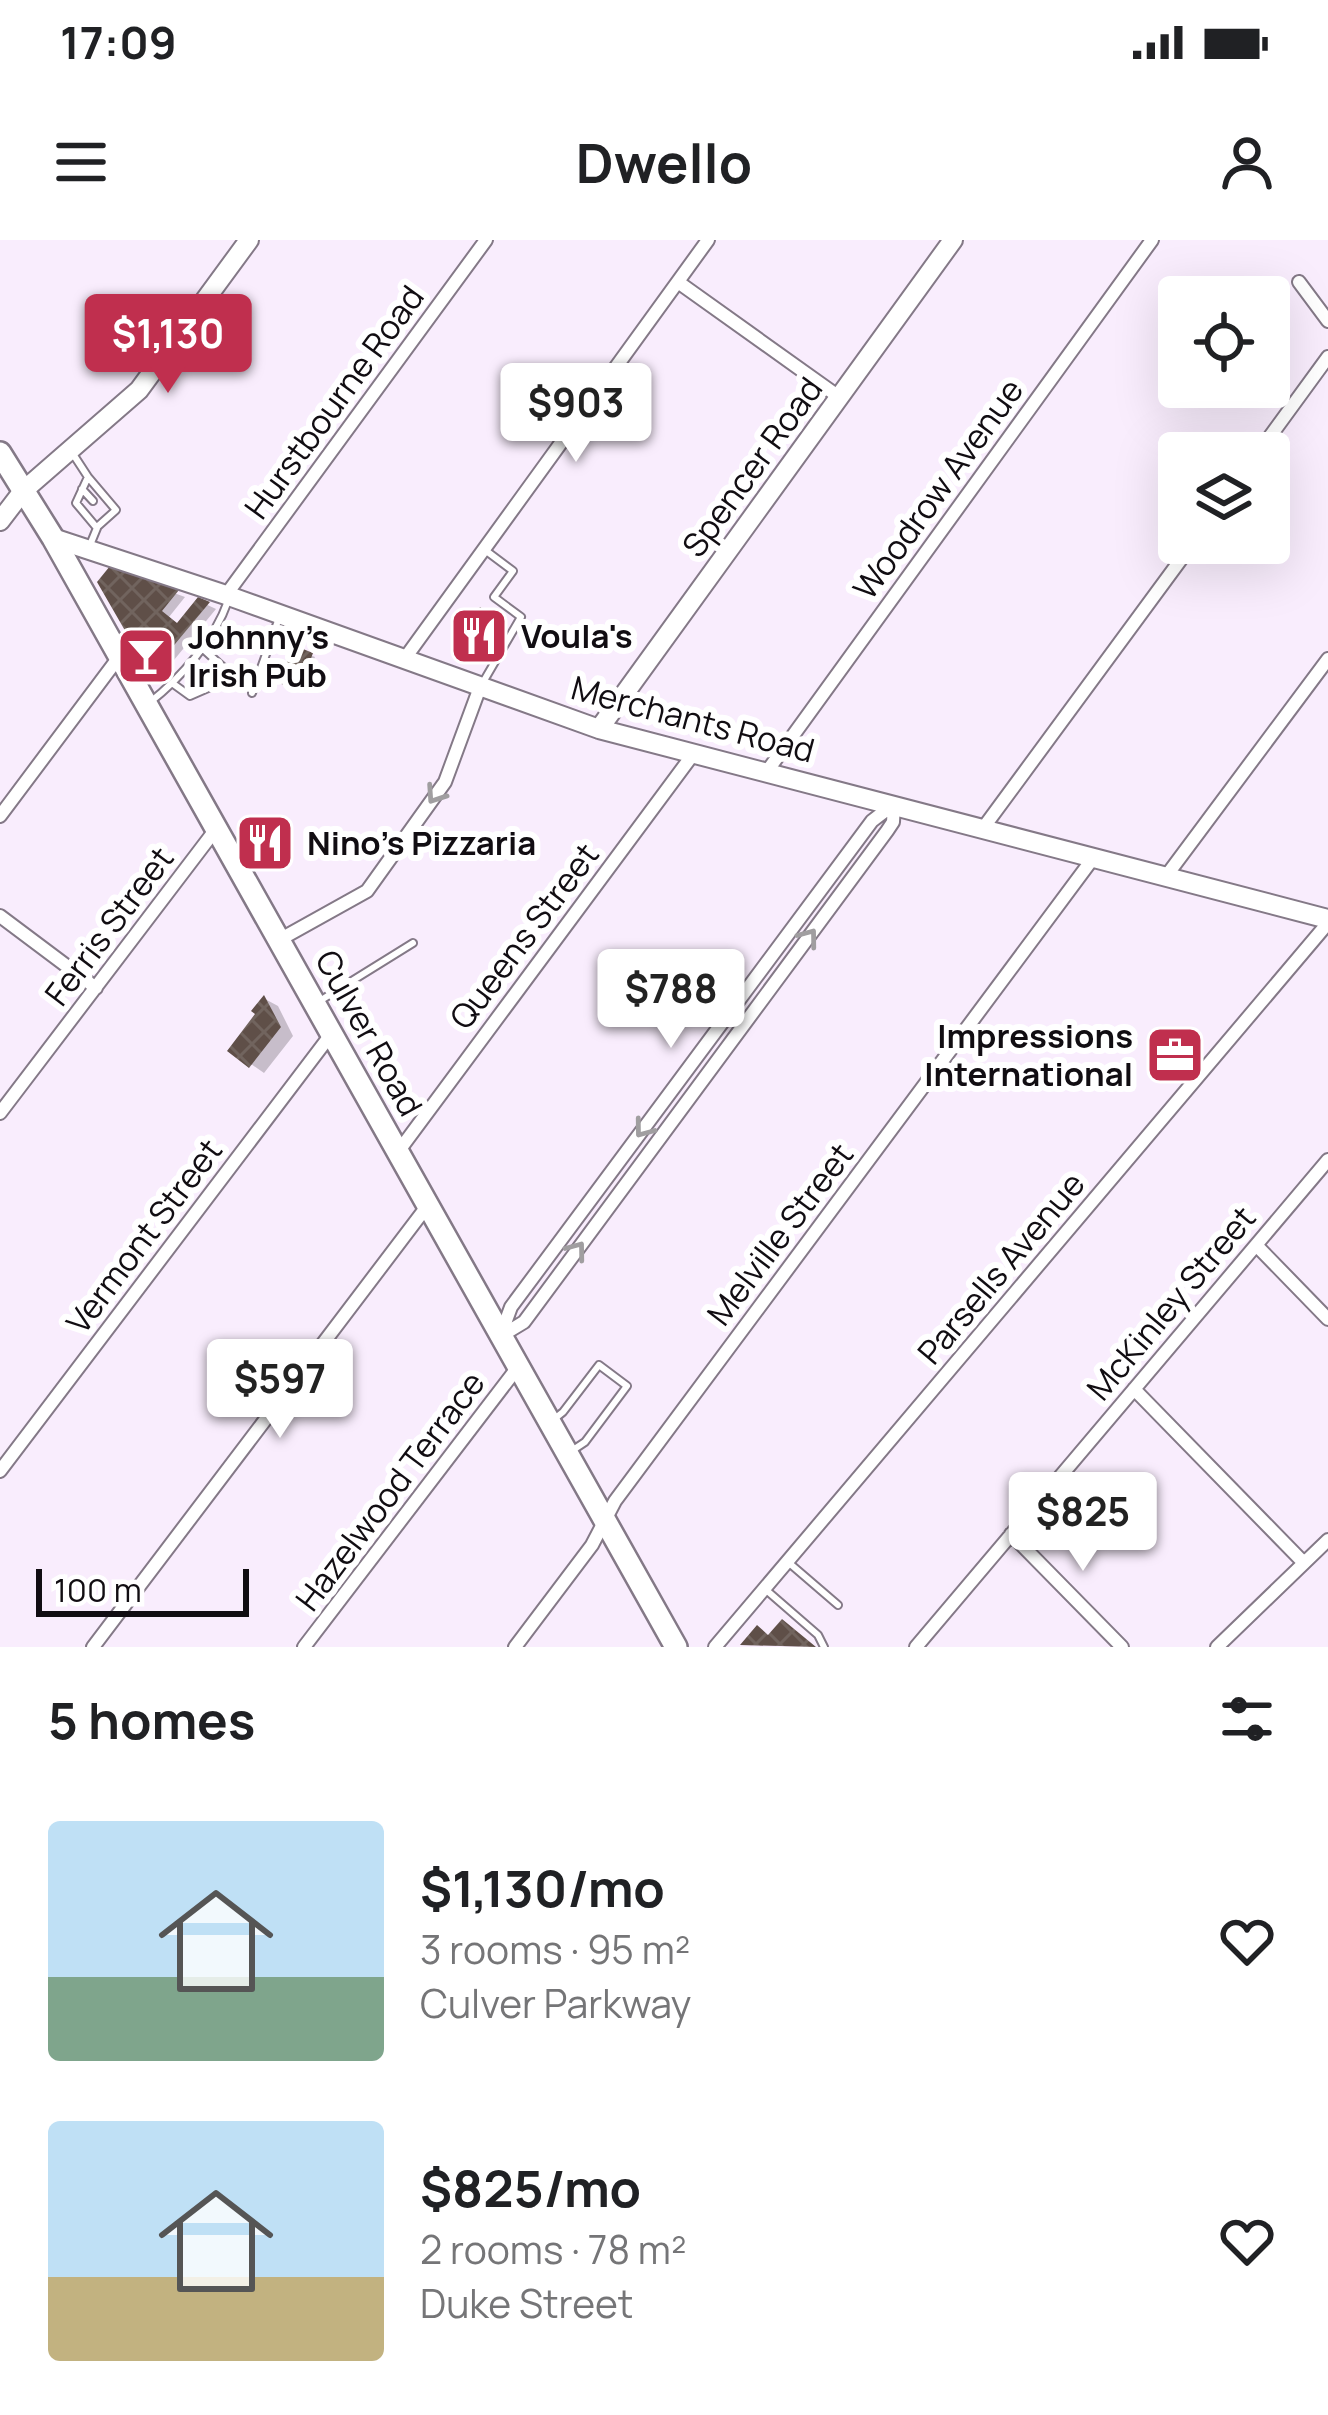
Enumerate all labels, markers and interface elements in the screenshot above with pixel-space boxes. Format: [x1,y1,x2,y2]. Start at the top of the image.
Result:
text: 17:09 [60,11,177,73]
text: Dwello [576,125,752,199]
icon: menu [48,129,114,195]
icon: person [1214,129,1280,195]
street label: Hurstbourne Road [234,276,434,527]
map controls [1158,276,1290,564]
button: locate [1158,276,1290,408]
pin: $1,130 [70,294,266,396]
text: $1,130 [112,306,224,360]
pin: $903 [505,363,647,465]
street label: Spencer Road [671,368,832,566]
street label: Woodrow Avenue [842,369,1033,608]
text: $903 [527,375,625,429]
button: layers [1158,432,1290,564]
restaurant icon: Voula's [448,605,510,667]
place label: Voula's [521,613,633,658]
place label: Johnny’s Irish Pub [188,614,329,697]
bar icon: Johnny’s Irish Pub [115,625,177,687]
street label: Merchants Road [567,664,820,773]
one-way arrow [428,781,450,803]
restaurant icon: Nino's Pizzaria [234,812,296,874]
place label: Nino's Pizzaria [307,820,536,865]
street label: Queens Street [439,834,608,1038]
street label: Ferris Street [34,837,183,1014]
one-way arrow [795,929,817,950]
street label: Culver Road [305,942,433,1124]
pin: $788 [600,949,742,1051]
text: $788 [624,961,718,1015]
place label: Impressions International [924,1013,1133,1096]
office icon: Impressions International [1144,1024,1206,1086]
one-way arrow [636,1116,658,1137]
street label: Vermont Street [56,1129,232,1342]
street label: Melville Street [696,1133,863,1334]
street label: Parsells Avenue [907,1162,1094,1373]
street label: McKinley Street [1076,1196,1265,1409]
one-way arrow [563,1242,585,1263]
pin: $597 [209,1339,351,1441]
text: $597 [234,1351,326,1405]
street label: Hazelwood Terrace [285,1362,494,1620]
pin: $825 [1012,1472,1154,1574]
text: $825 [1036,1484,1130,1538]
scale bar [36,1563,249,1616]
text: 100 m [54,1567,142,1612]
text: 5 homes [48,1685,255,1754]
icon: filters [1214,1686,1280,1752]
text: $1,130/mo [420,1853,665,1922]
icon: home [144,1869,288,2013]
icon: heart [1214,1908,1280,1974]
text: 3 rooms · 95 m² [420,1922,690,1976]
text: Culver Parkway [420,1976,691,2030]
text: $825/mo [420,2153,641,2222]
icon: home [144,2169,288,2313]
icon: heart [1214,2208,1280,2274]
text: 2 rooms · 78 m² [420,2222,687,2276]
text: Duke Street [420,2276,633,2330]

